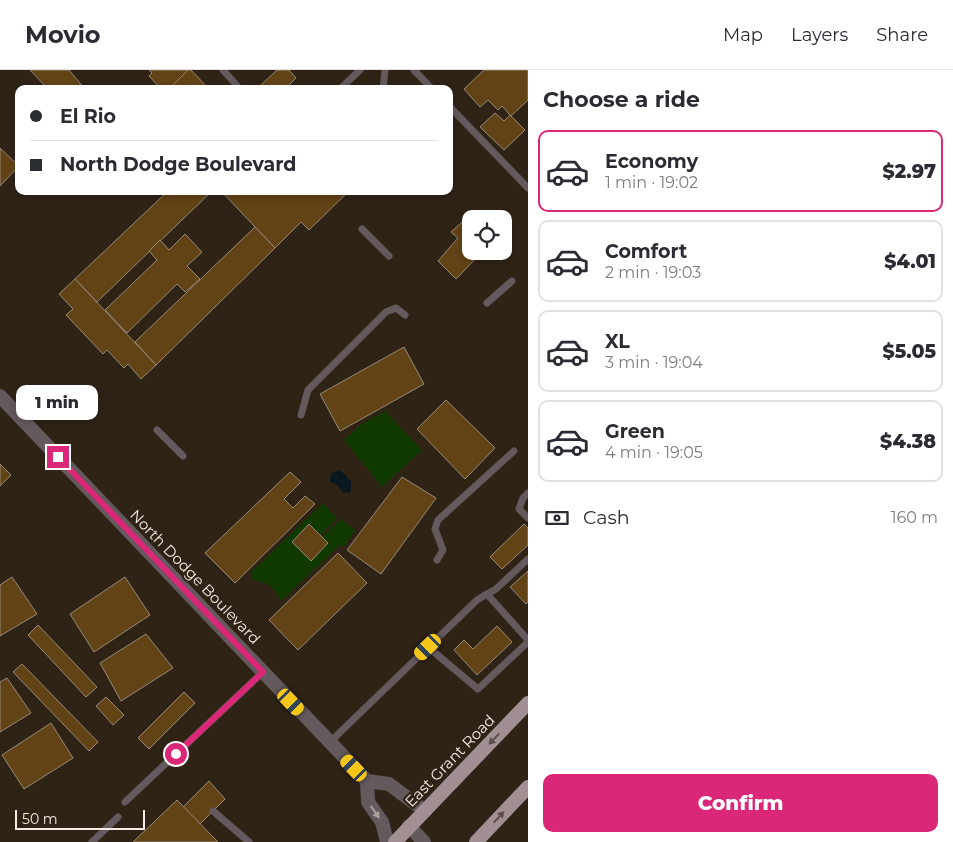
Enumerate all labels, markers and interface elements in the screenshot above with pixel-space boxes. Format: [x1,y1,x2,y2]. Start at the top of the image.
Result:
text: Movio [25,20,101,49]
text: Map [723,24,763,46]
text: Layers [791,24,848,46]
text: Share [876,24,928,46]
text: Choose a ride [543,86,700,113]
text: El Rio [60,105,116,128]
icon: car [545,149,590,194]
text: Economy [605,150,698,173]
text: North Dodge Boulevard [60,153,296,176]
text: $2.97 [882,160,936,183]
text: 1 min · 19:02 [605,173,698,192]
map controls [462,210,512,260]
button: locate [462,210,512,260]
icon: car [545,239,590,284]
text: Comfort [605,240,687,263]
text: $4.01 [884,250,936,273]
text: 2 min · 19:03 [605,263,701,282]
icon: car [545,329,590,374]
text: XL [605,330,630,353]
text: $5.05 [883,340,936,363]
text: 3 min · 19:04 [605,353,703,372]
callout: 1 min [17,384,99,420]
text: 1 min [35,393,79,412]
icon: car [545,419,590,464]
text: Green [605,420,665,443]
text: $4.38 [880,430,936,453]
text: 4 min · 19:05 [605,443,703,462]
route end [47,446,69,468]
icon: cash [543,504,571,532]
street label: North Dodge Boulevard [126,505,265,648]
text: Cash [583,506,630,529]
text: 160 m [891,508,938,527]
car [411,631,444,663]
car [275,686,306,718]
street label: East Grant Road [401,710,499,811]
one-way arrow [488,732,500,744]
route start [165,743,187,765]
car [338,752,369,784]
button: Confirm [543,774,938,832]
one-way arrow [370,805,380,819]
scale bar [15,807,145,830]
text: 50 m [22,810,58,828]
one-way arrow [493,811,505,823]

